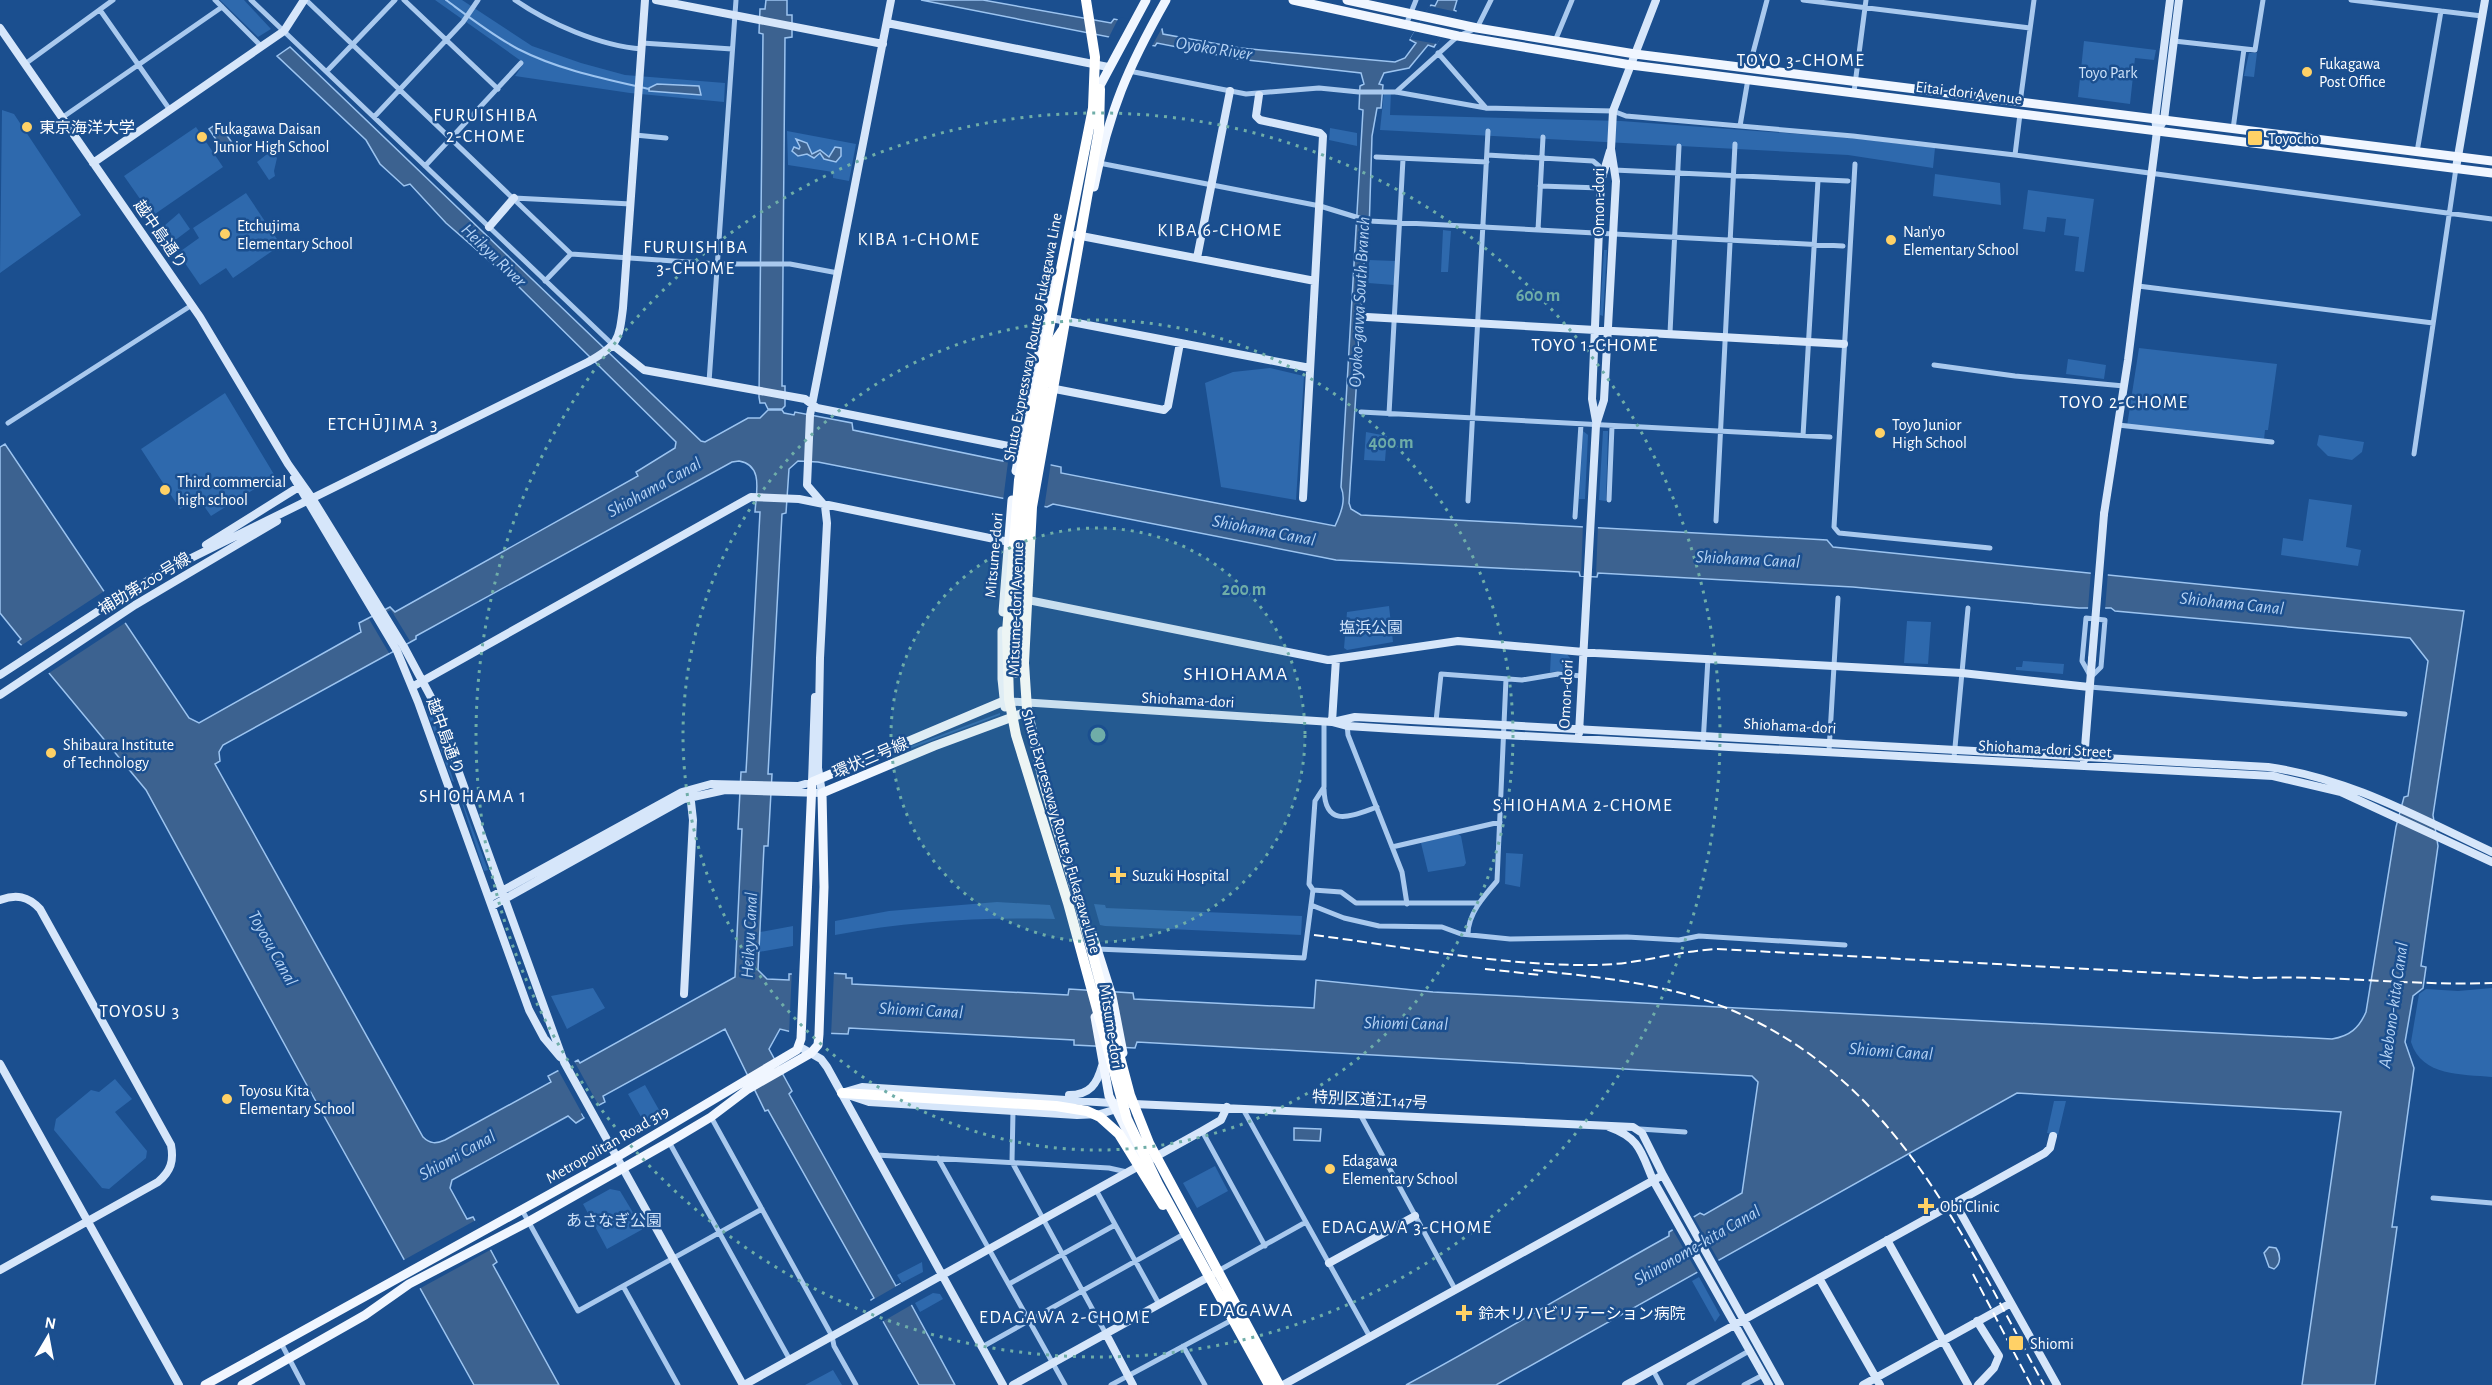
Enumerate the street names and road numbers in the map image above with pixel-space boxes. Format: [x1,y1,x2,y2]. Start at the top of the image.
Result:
street label: Eitai-dori Avenue [1915,79,2023,107]
street label: Omon-dori [1591,168,1607,236]
street label: 越中島通り [131,197,191,272]
street label: Shuto Expressway Route 9 Fukagawa Line [1001,211,1066,463]
street label: Mitsume-dori [982,512,1006,598]
street label: Mitsume-dori Avenue [1006,541,1026,677]
street label: 補助第200号線 [95,549,193,618]
street label: Omon-dori [1556,659,1576,729]
street label: Shiohama-dori [1141,690,1235,710]
street label: 越中島通り [424,696,467,777]
street label: Shuto Expressway Route 9 Fukagawa Line [1018,707,1104,955]
street label: Shiohama-dori [1743,716,1837,736]
street label: 環状三号線 [830,734,910,781]
street label: Shiohama-dori Street [1978,738,2112,760]
street label: Mitsume-dori [1096,983,1126,1070]
street label: 特別区道江147号 [1312,1088,1428,1111]
street label: Metropolitan Road 319 [543,1103,672,1187]

